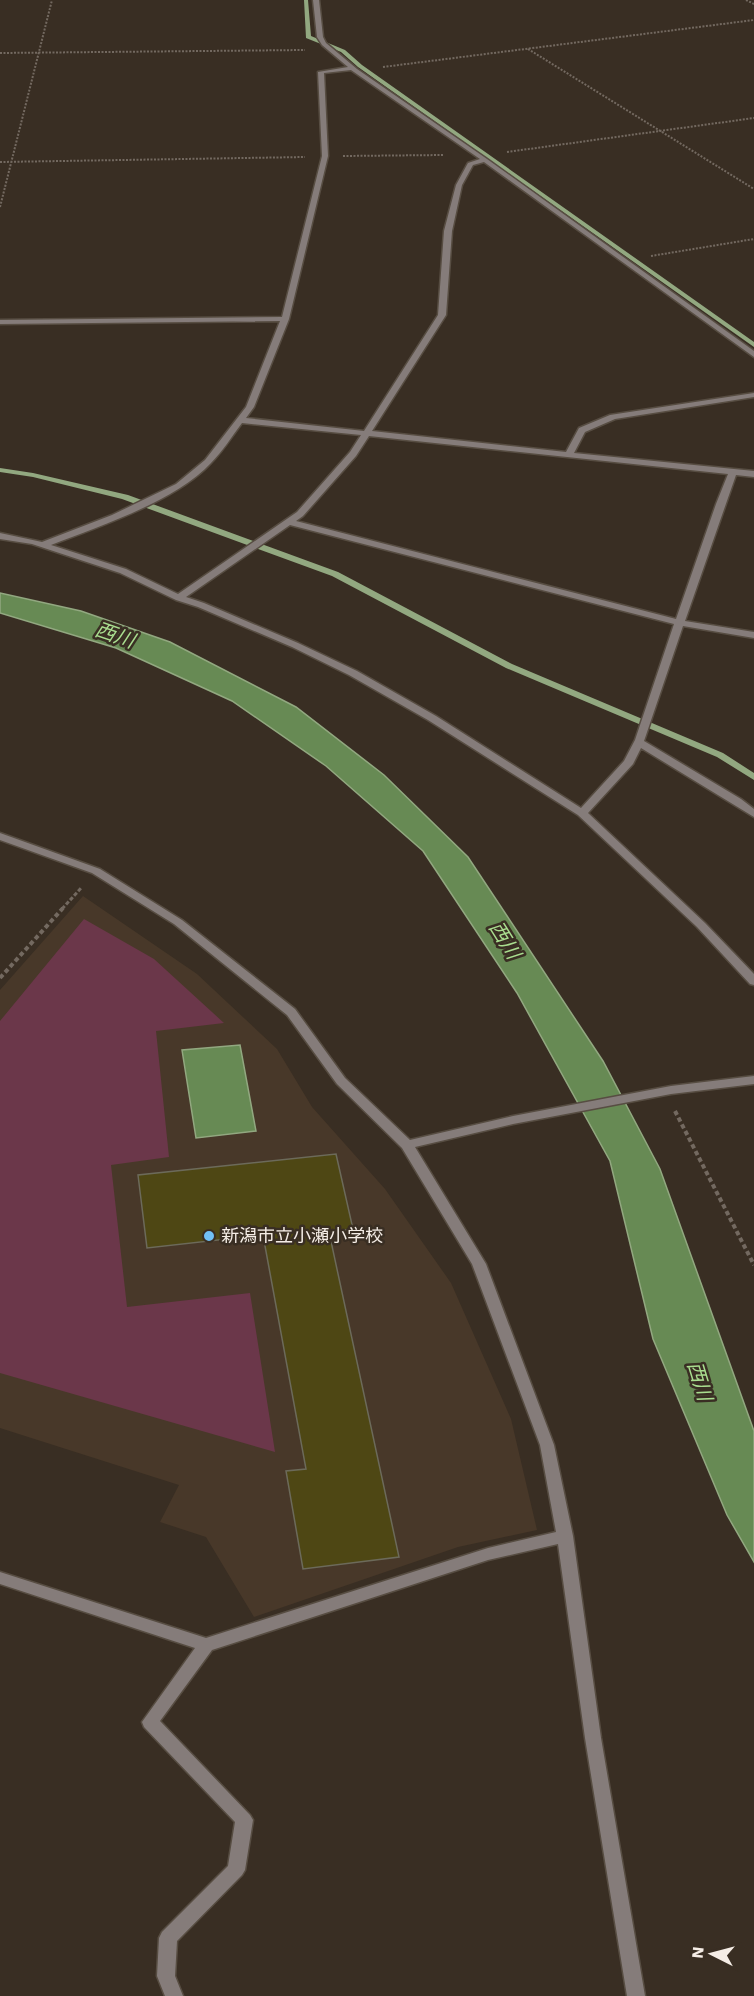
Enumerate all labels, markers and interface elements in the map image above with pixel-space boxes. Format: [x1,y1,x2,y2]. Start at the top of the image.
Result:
water label: 西川 [92,617,140,654]
water label: 西川 [484,917,527,965]
place label: 新潟市立小瀬小学校 [221,1225,383,1246]
marker: 新潟市立小瀬小学校 [202,1229,216,1243]
water label: 西川 [683,1358,718,1406]
north arrow [682,1924,742,1984]
text: N [688,1946,708,1959]

